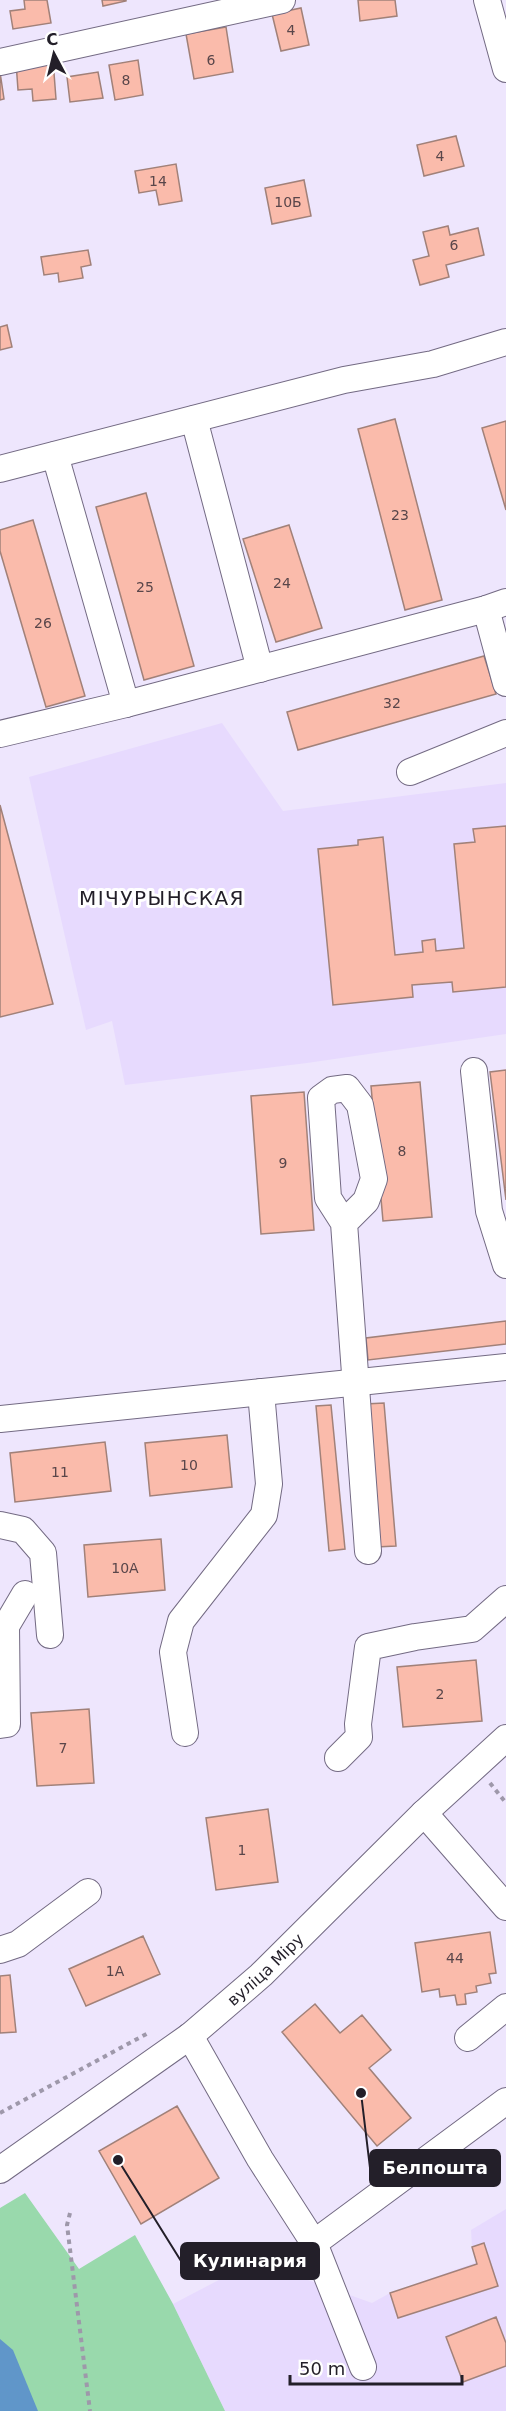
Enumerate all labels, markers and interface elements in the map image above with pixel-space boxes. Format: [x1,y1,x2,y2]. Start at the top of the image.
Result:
house number: 4 [287,22,296,38]
north arrow [24,24,84,84]
text: С [45,29,59,50]
house number: 6 [207,52,216,68]
house number: 8 [122,72,130,88]
house number: 4 [436,148,445,164]
house number: 14 [149,173,167,189]
house number: 10Б [274,194,302,210]
house number: 6 [450,237,459,253]
house number: 23 [391,507,409,523]
house number: 24 [273,575,291,591]
house number: 25 [136,579,154,595]
house number: 26 [34,615,52,631]
house number: 32 [383,695,401,711]
district label: МІЧУРЫНСКАЯ [79,886,245,910]
house number: 8 [398,1143,406,1159]
house number: 9 [279,1155,287,1171]
house number: 10 [180,1457,198,1473]
house number: 11 [51,1464,69,1480]
house number: 10А [111,1560,139,1576]
house number: 2 [436,1686,444,1702]
house number: 7 [59,1740,67,1756]
house number: 1 [238,1842,246,1858]
street label: вуліца Міру [223,1929,307,2009]
house number: 44 [446,1950,464,1966]
house number: 1А [106,1963,125,1979]
callout: Белпошта [370,2150,500,2186]
text: Белпошта [382,2157,488,2178]
callout: Кулинария [181,2243,319,2279]
text: Кулинария [193,2250,307,2271]
scale bar [290,2348,462,2386]
text: 50 m [299,2358,345,2379]

